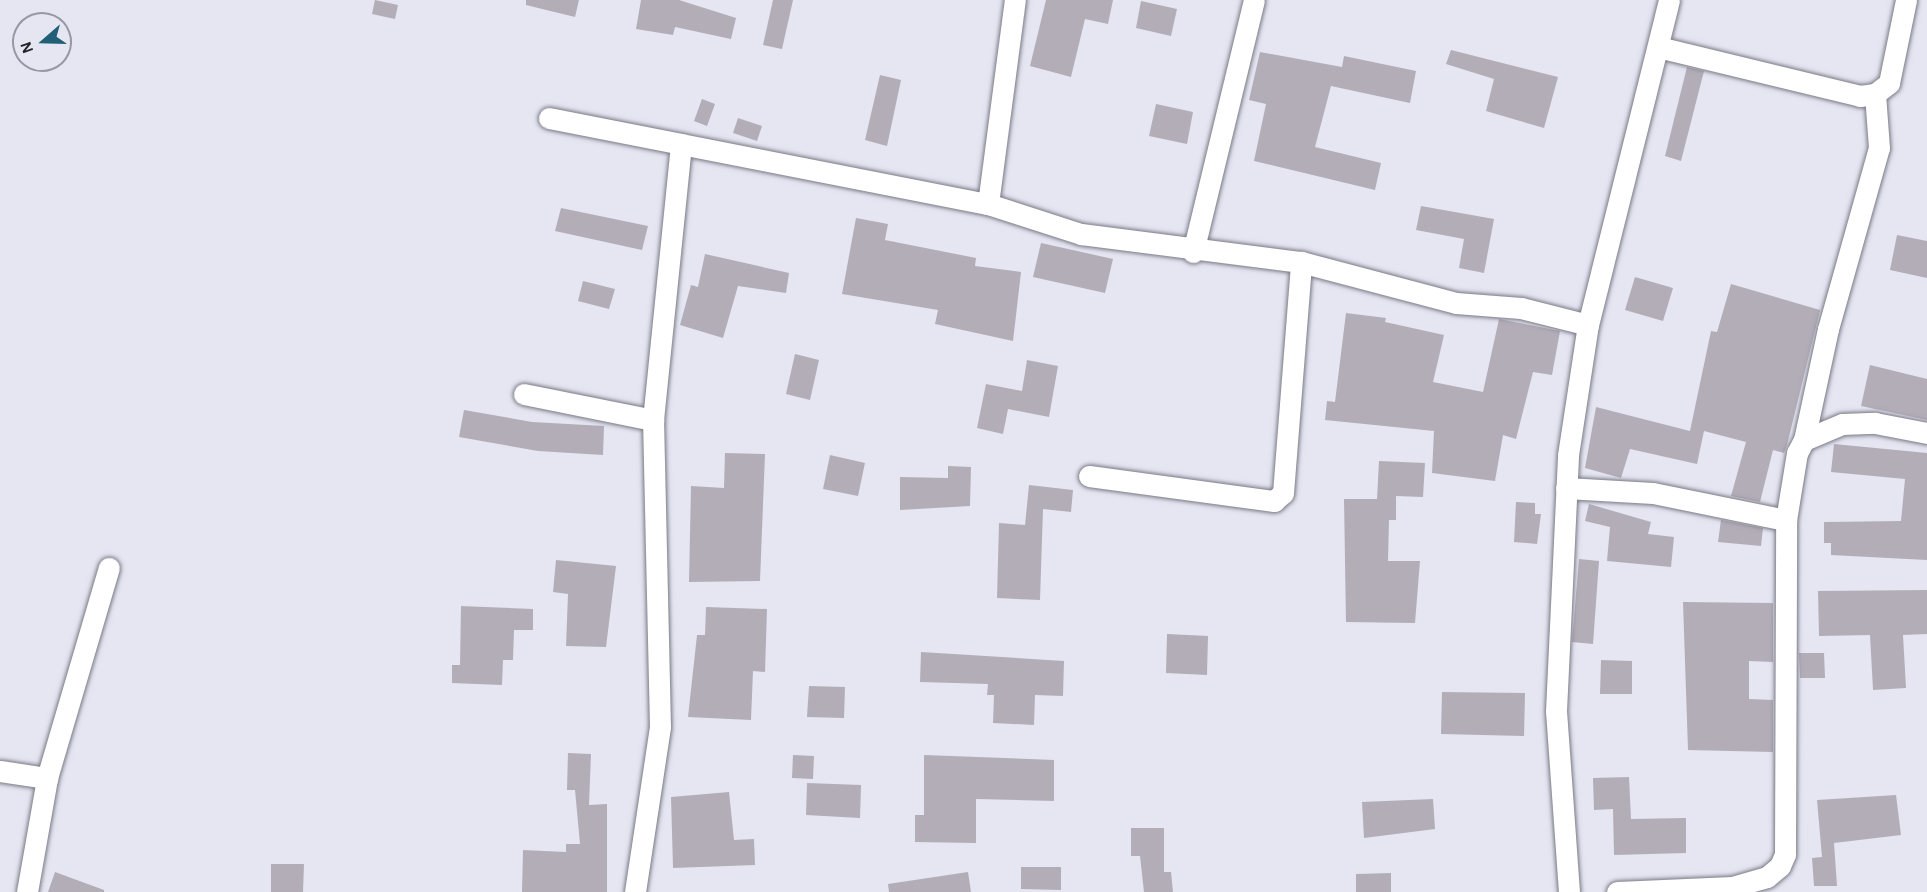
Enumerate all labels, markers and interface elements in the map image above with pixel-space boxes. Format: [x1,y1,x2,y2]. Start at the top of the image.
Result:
north arrow [12,12,72,72]
text: N [18,40,36,55]

